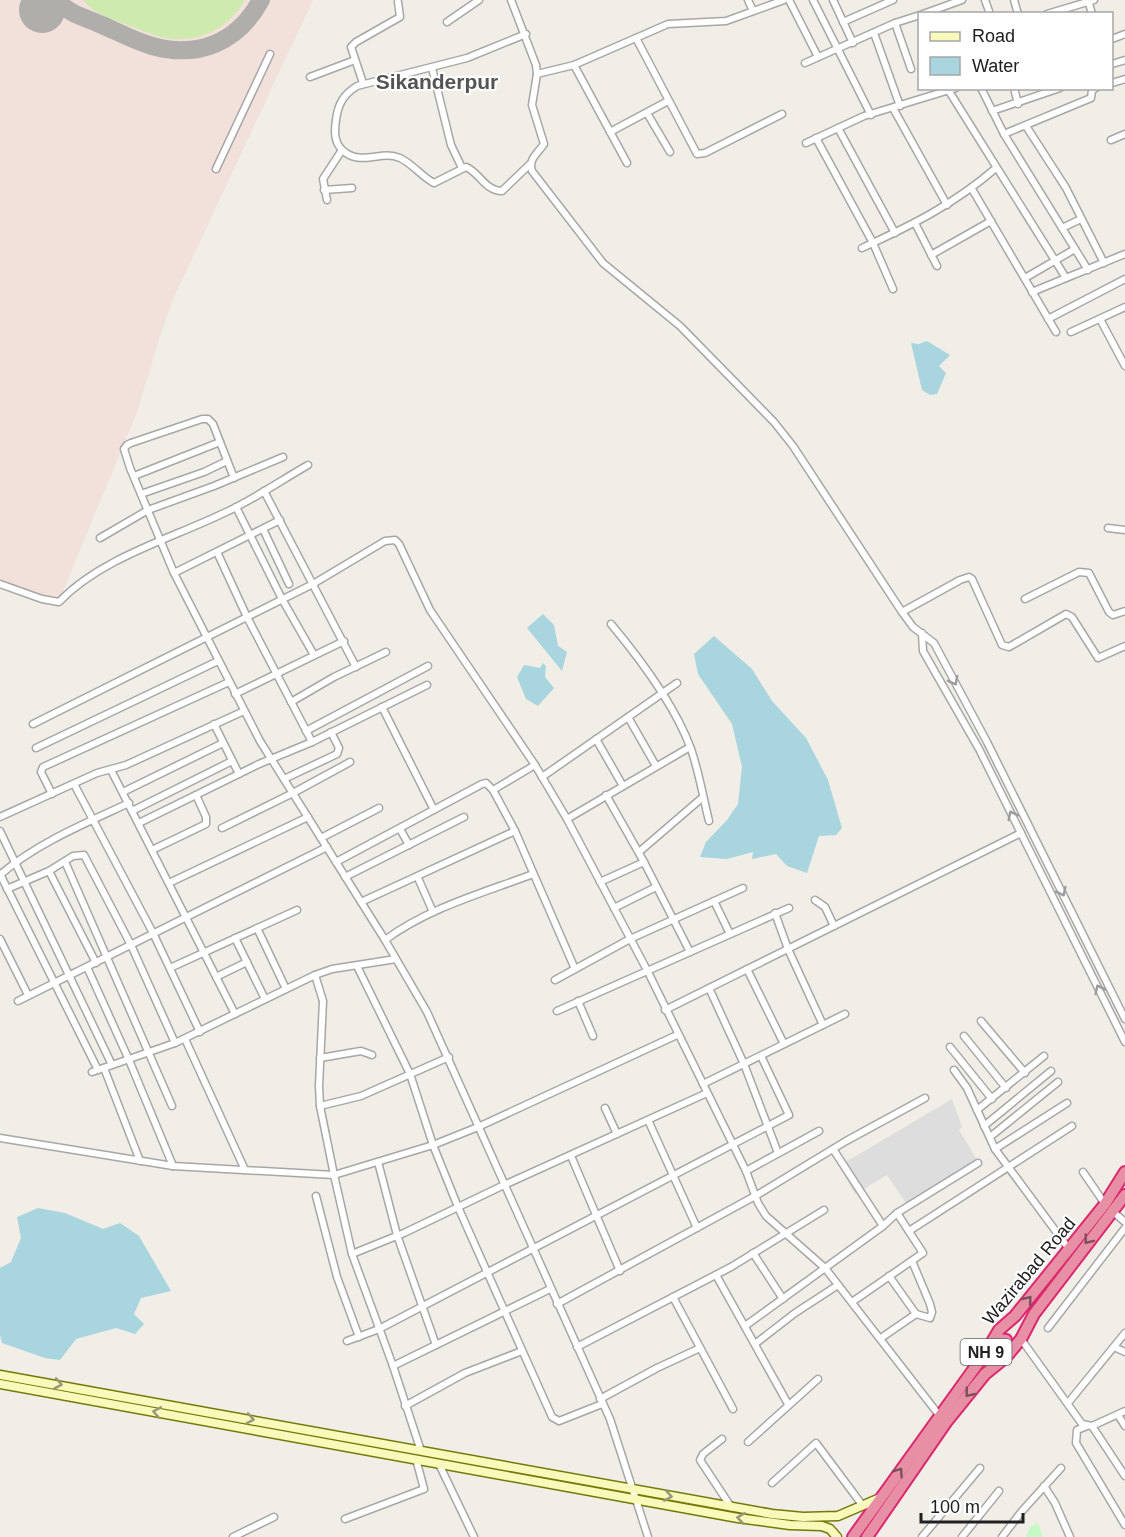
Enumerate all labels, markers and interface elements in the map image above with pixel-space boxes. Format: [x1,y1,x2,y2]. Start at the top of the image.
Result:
legend [918,12,1113,90]
text: Road [972,26,1015,46]
text: Water [972,56,1019,76]
district label: Sikanderpur [376,70,498,93]
one-way arrow [947,674,958,685]
one-way arrow [1007,810,1019,821]
one-way arrow [1055,885,1066,896]
one-way arrow [1095,984,1107,995]
street label: Wazirabad Road [978,1213,1080,1329]
one-way arrow [1085,1234,1096,1245]
one-way arrow [1020,1295,1031,1306]
road number: NH 9 [960,1339,1012,1365]
one-way arrow [53,1378,62,1390]
one-way arrow [966,1386,977,1397]
one-way arrow [152,1406,161,1418]
one-way arrow [244,1412,254,1425]
one-way arrow [892,1468,903,1479]
scale bar [921,1486,1023,1524]
one-way arrow [664,1490,673,1502]
text: 100 m [930,1497,980,1517]
one-way arrow [737,1512,747,1525]

